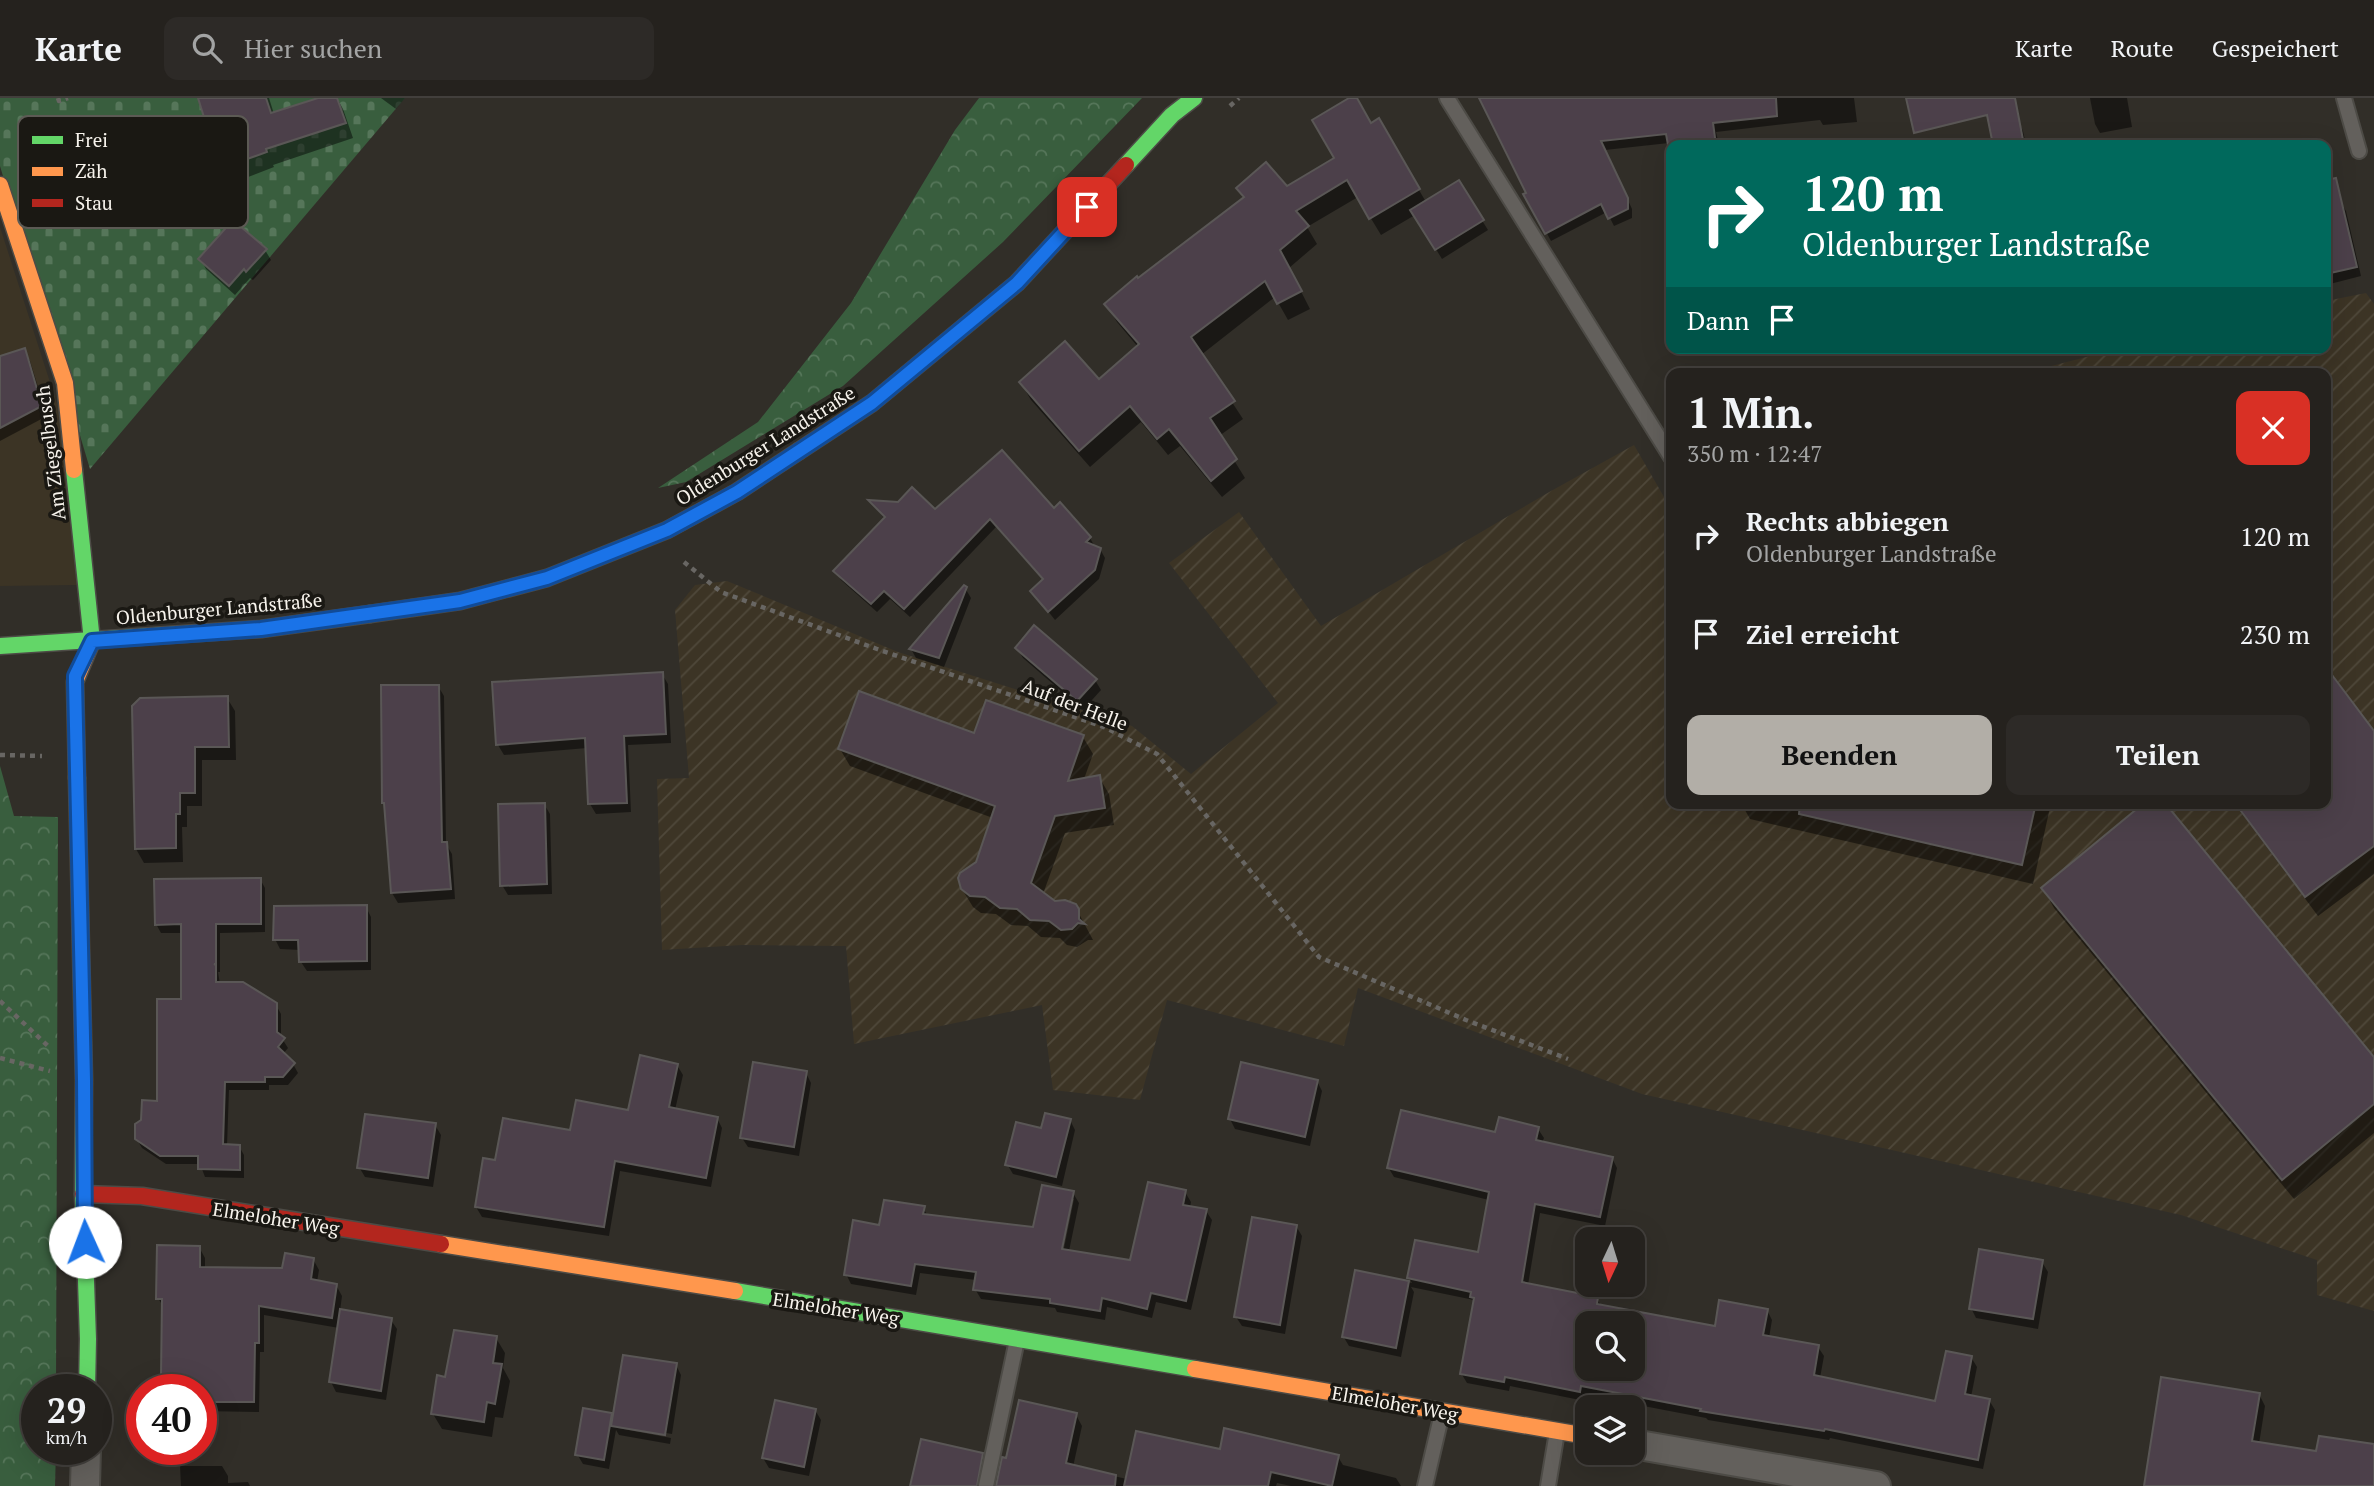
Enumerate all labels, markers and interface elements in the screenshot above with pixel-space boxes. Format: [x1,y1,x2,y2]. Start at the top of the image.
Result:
search box [164,17,654,80]
text: Karte [35,27,122,70]
icon: search [188,29,226,67]
text: Hier suchen [244,31,382,65]
text: Karte [2015,32,2073,64]
text: Route [2111,32,2174,64]
text: Gespeichert [2212,32,2339,64]
legend [18,116,248,228]
text: Frei [75,127,108,152]
text: Zäh [75,158,107,183]
text: 120 m [1802,160,1944,225]
icon: right [1687,168,1778,259]
pin [1057,177,1117,237]
icon: arrive [1068,188,1106,226]
text: Stau [75,190,113,215]
text: Oldenburger Landstraße [1802,223,2150,265]
icon: arrive [1763,301,1801,339]
text: Dann [1687,303,1749,337]
street label: Oldenburger Landstraße [671,380,859,510]
street label: Am Ziegelbusch [29,384,71,522]
text: 1 Min. [1687,384,1815,440]
button: close [2236,391,2310,465]
text: 350 m · 12:47 [1687,438,1822,469]
text: Rechts abbiegen [1746,504,1949,538]
icon: right [1687,517,1725,555]
text: 120 m [2240,519,2310,553]
text: Oldenburger Landstraße [1746,538,1996,569]
street label: Oldenburger Landstraße [115,587,323,629]
icon: arrive [1687,615,1725,653]
text: Ziel erreicht [1746,617,1899,651]
text: 230 m [2240,617,2310,651]
street label: Auf der Helle [1019,672,1131,736]
button: Beenden [1687,715,1992,795]
button: Teilen [2006,715,2310,795]
street label: Elmeloher Weg [211,1196,342,1240]
position arrow [48,1205,122,1279]
north arrow [1575,1227,1645,1297]
map controls [1575,1227,1645,1465]
street label: Elmeloher Weg [771,1286,902,1330]
button: search [1575,1311,1645,1381]
speed limit sign: 40 [126,1374,217,1465]
street label: Elmeloher Weg [1330,1380,1461,1427]
text: 29 [47,1387,86,1433]
button: layers [1575,1395,1645,1465]
text: km/h [46,1425,87,1449]

